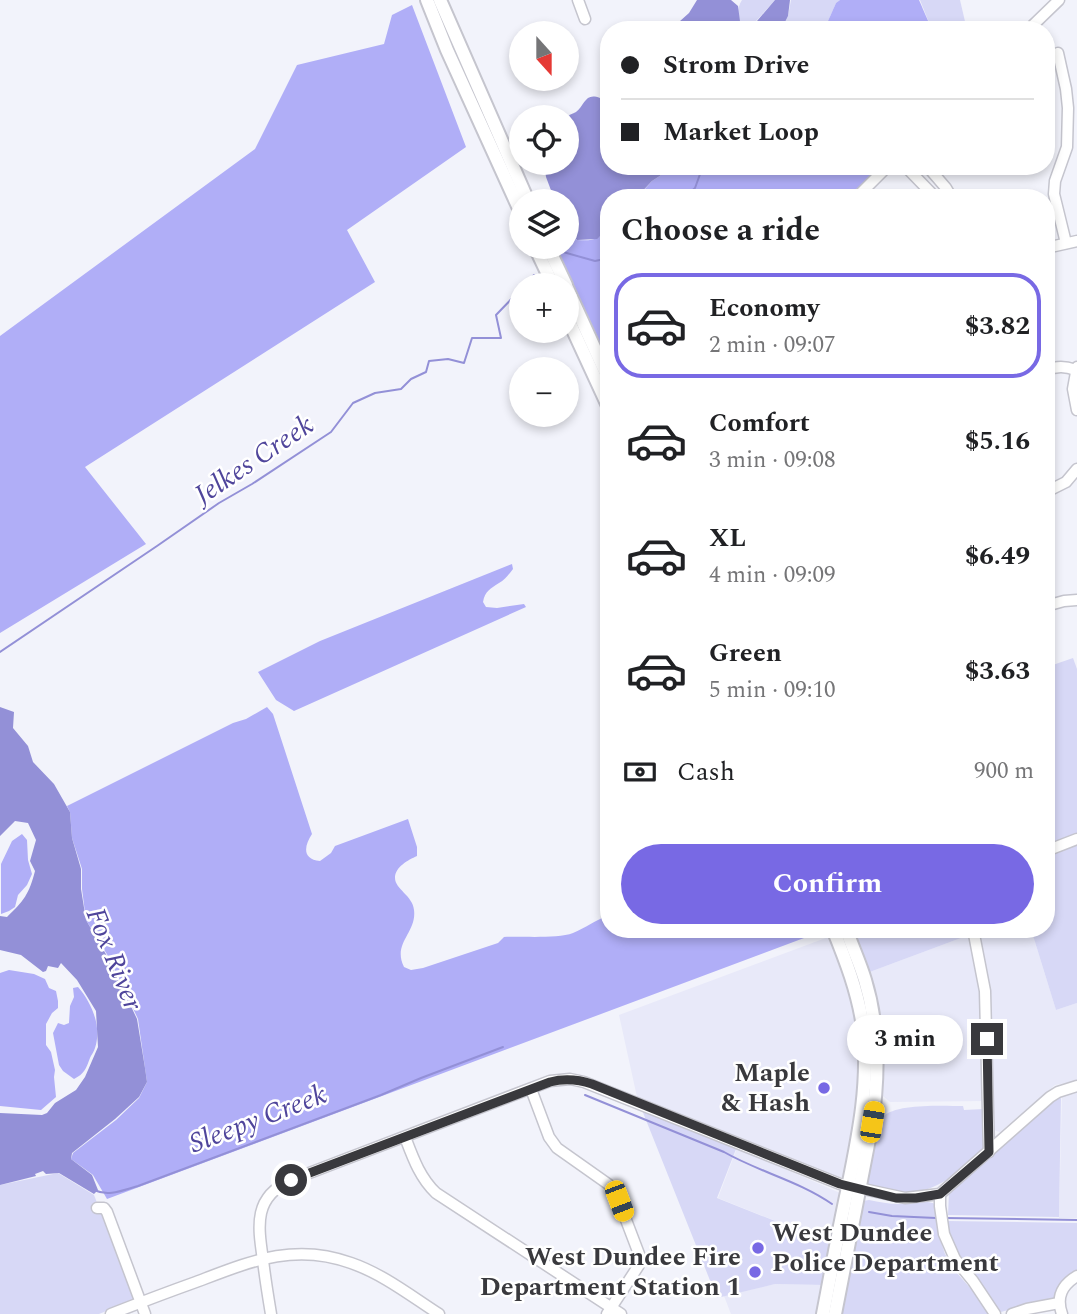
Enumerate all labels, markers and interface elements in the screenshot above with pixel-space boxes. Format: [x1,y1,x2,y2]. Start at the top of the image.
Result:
north arrow [509,21,579,91]
map controls [509,21,579,427]
text: Strom Drive [663,45,809,85]
button: locate [509,105,579,175]
text: Market Loop [663,112,819,152]
button: layers [509,189,579,259]
text: Choose a ride [621,206,820,255]
button: + [509,273,579,343]
text: Economy [709,288,819,328]
icon: car [625,294,688,357]
text: $3.82 [965,306,1030,346]
text: 2 min · 09:07 [709,328,836,363]
button: − [509,357,579,427]
text: Comfort [709,403,810,443]
water label: Jelkes Creek [184,404,323,517]
icon: car [625,409,688,472]
text: $5.16 [965,421,1030,461]
text: 3 min · 09:08 [709,443,836,478]
text: XL [709,518,746,558]
icon: car [625,524,688,587]
text: $6.49 [965,536,1030,576]
text: 4 min · 09:09 [709,558,836,593]
text: Green [709,633,782,673]
icon: car [625,639,688,702]
text: $3.63 [965,651,1030,691]
text: 5 min · 09:10 [709,673,836,708]
text: Cash [677,752,735,792]
icon: cash [621,753,659,791]
text: 900 m [974,754,1034,789]
button: Confirm [621,844,1034,924]
water label: Fox River [74,901,154,1017]
callout: 3 min [847,1014,962,1064]
text: 3 min [874,1022,936,1057]
route end [971,1023,1003,1055]
place label: Maple & Hash [721,1053,810,1123]
water label: Sleepy Creek [183,1073,333,1165]
marker: Maple & Hash [816,1080,832,1096]
car [859,1100,886,1144]
route start [275,1164,307,1196]
car [602,1178,637,1224]
place label: West Dundee Police Department [772,1213,999,1283]
place label: West Dundee Fire Department Station 1 [480,1237,741,1307]
marker: West Dundee Police Department [750,1240,766,1256]
marker: West Dundee Fire Department Station 1 [747,1264,763,1280]

